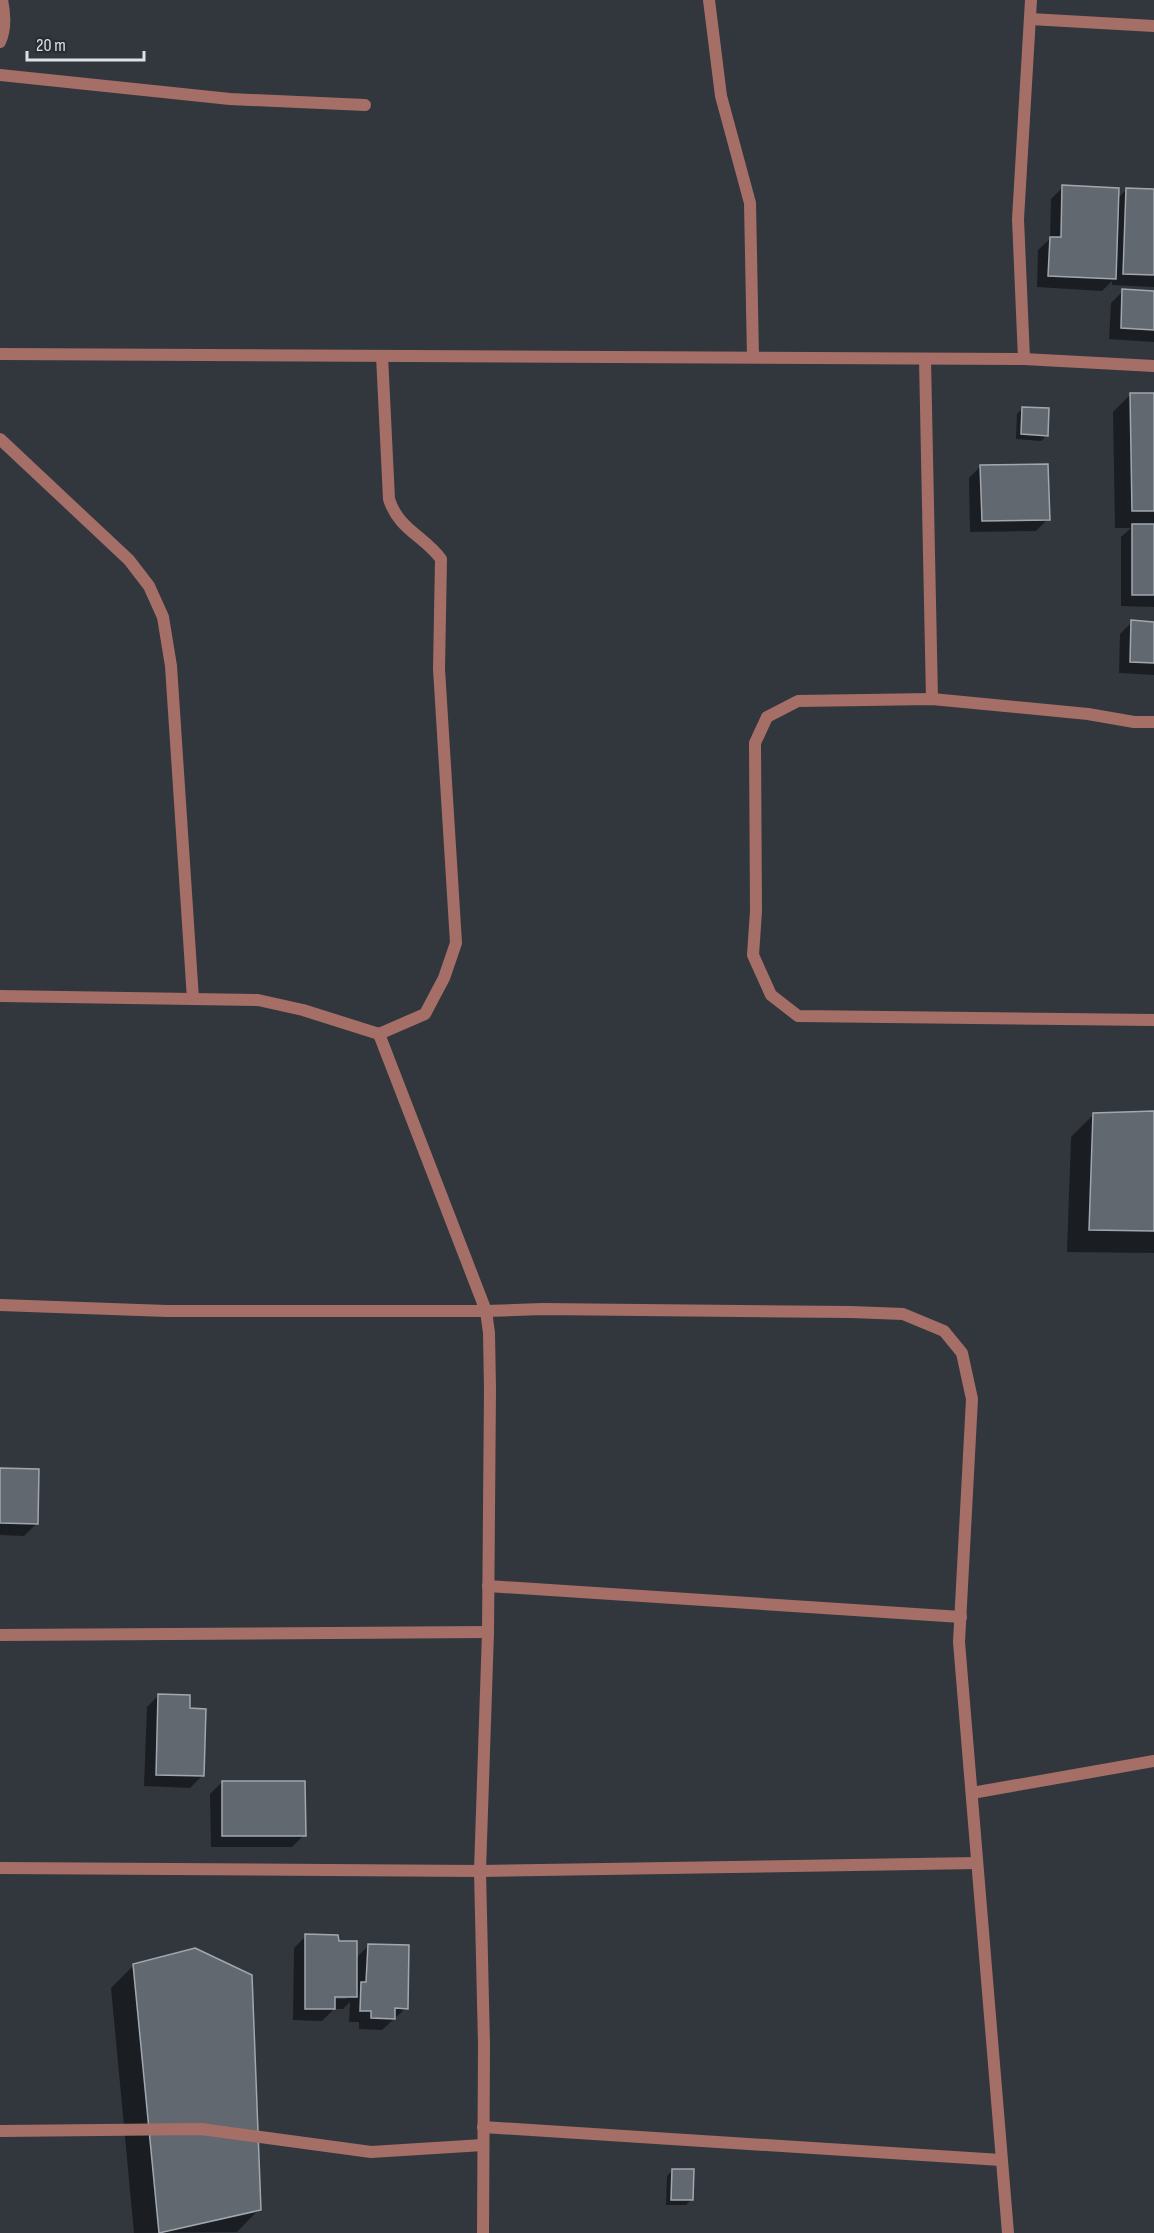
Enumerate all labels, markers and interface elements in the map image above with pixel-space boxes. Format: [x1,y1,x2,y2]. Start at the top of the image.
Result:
scale bar [27,24,144,62]
text: 20 m [36,35,66,56]

